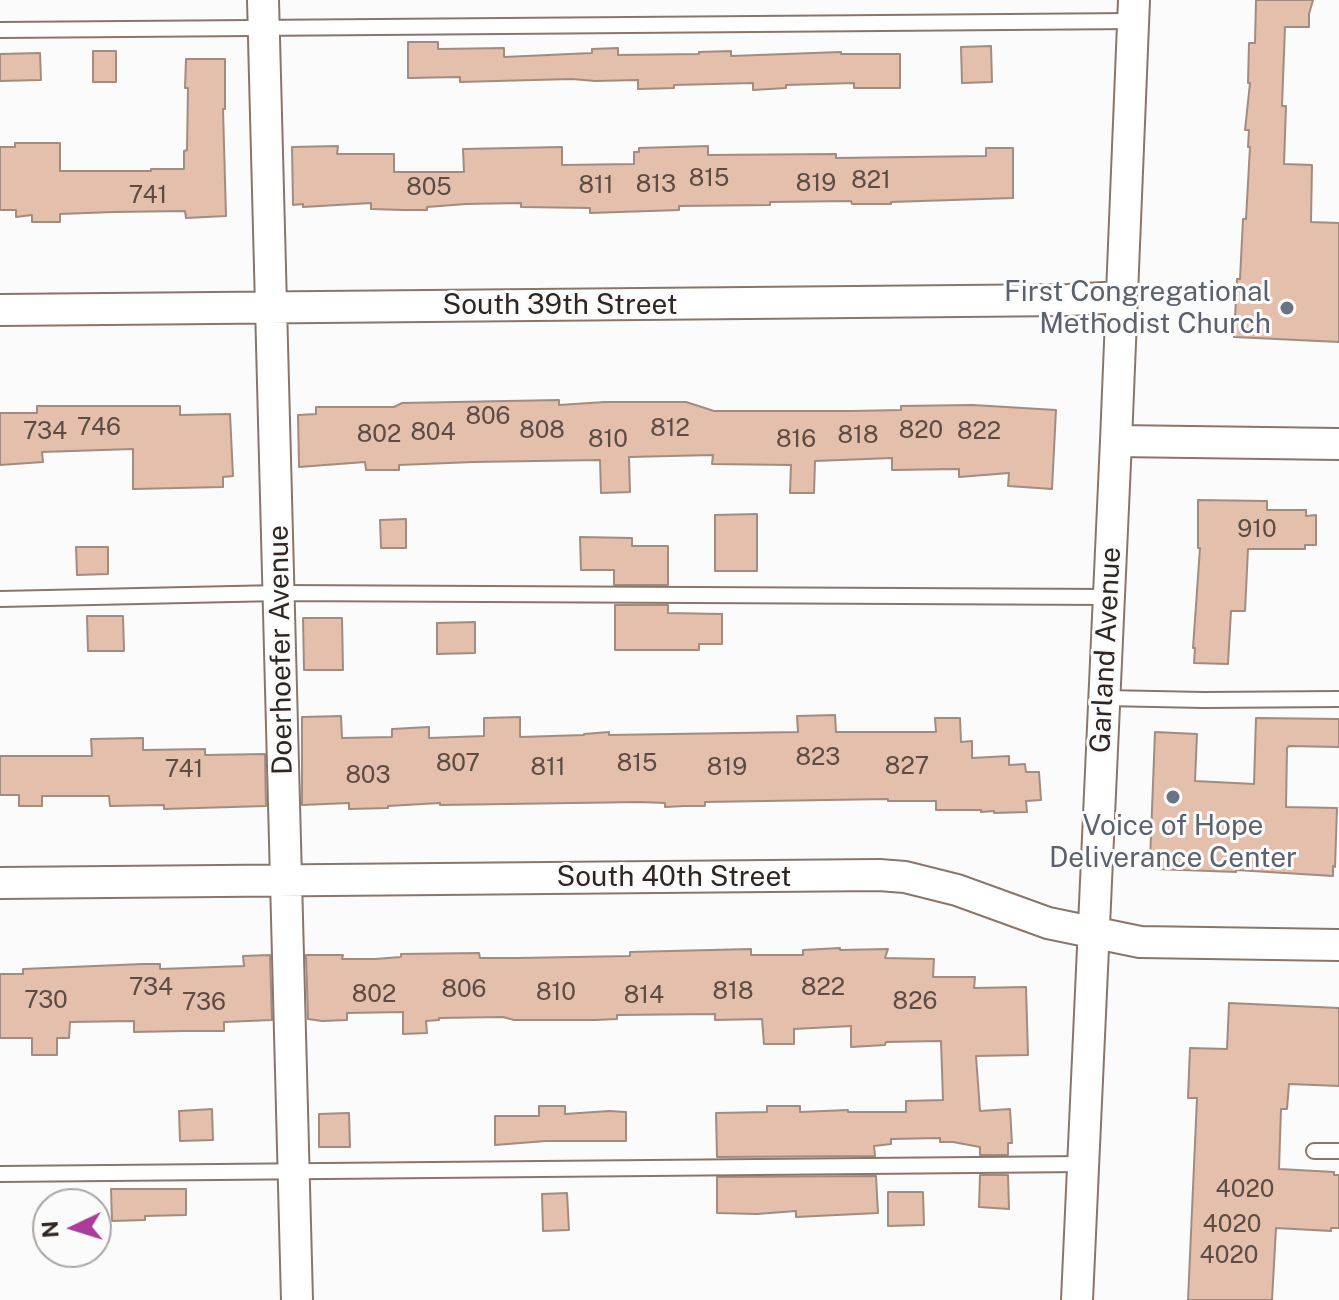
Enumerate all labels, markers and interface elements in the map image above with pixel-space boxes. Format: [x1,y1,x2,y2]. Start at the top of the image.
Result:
house number: 815 [689,165,729,193]
house number: 821 [851,167,891,195]
house number: 819 [796,170,836,198]
house number: 813 [636,171,676,199]
house number: 811 [578,172,614,200]
house number: 805 [406,174,452,202]
house number: 741 [129,182,167,210]
place label: First Congregational Methodist Church [1004,275,1271,341]
street label: South 39th Street [442,288,678,322]
marker: First Congregational Methodist Church [1278,299,1296,317]
house number: 806 [466,403,510,431]
house number: 746 [77,414,121,442]
house number: 812 [650,415,690,443]
house number: 808 [519,417,565,445]
house number: 820 [899,417,943,445]
house number: 734 [23,418,67,446]
house number: 822 [957,418,1001,446]
house number: 804 [410,419,456,447]
house number: 802 [357,421,401,449]
house number: 818 [838,422,878,450]
house number: 810 [588,426,628,454]
house number: 816 [776,426,816,454]
house number: 910 [1237,516,1277,544]
street label: Doerhoefer Avenue [262,525,300,775]
street label: Garland Avenue [1084,546,1128,754]
house number: 823 [796,744,840,772]
house number: 807 [436,750,480,778]
house number: 815 [617,750,657,778]
house number: 827 [885,753,929,781]
house number: 811 [530,754,566,782]
house number: 819 [707,754,747,782]
house number: 741 [165,756,203,784]
house number: 803 [345,762,391,790]
marker: Voice of Hope Deliverance Center [1164,788,1182,806]
place label: Voice of Hope Deliverance Center [1049,809,1297,875]
street label: South 40th Street [557,860,791,894]
house number: 734 [129,974,173,1002]
house number: 822 [801,974,845,1002]
house number: 806 [442,976,486,1004]
house number: 818 [713,978,753,1006]
house number: 810 [536,979,576,1007]
house number: 802 [352,981,396,1009]
house number: 814 [624,982,664,1010]
house number: 730 [24,987,68,1015]
house number: 826 [893,988,937,1016]
house number: 736 [182,989,226,1017]
house number: 4020 [1216,1176,1274,1204]
north arrow [32,1188,112,1268]
house number: 4020 [1203,1211,1261,1239]
text: N [36,1220,64,1239]
house number: 4020 [1200,1242,1258,1270]

